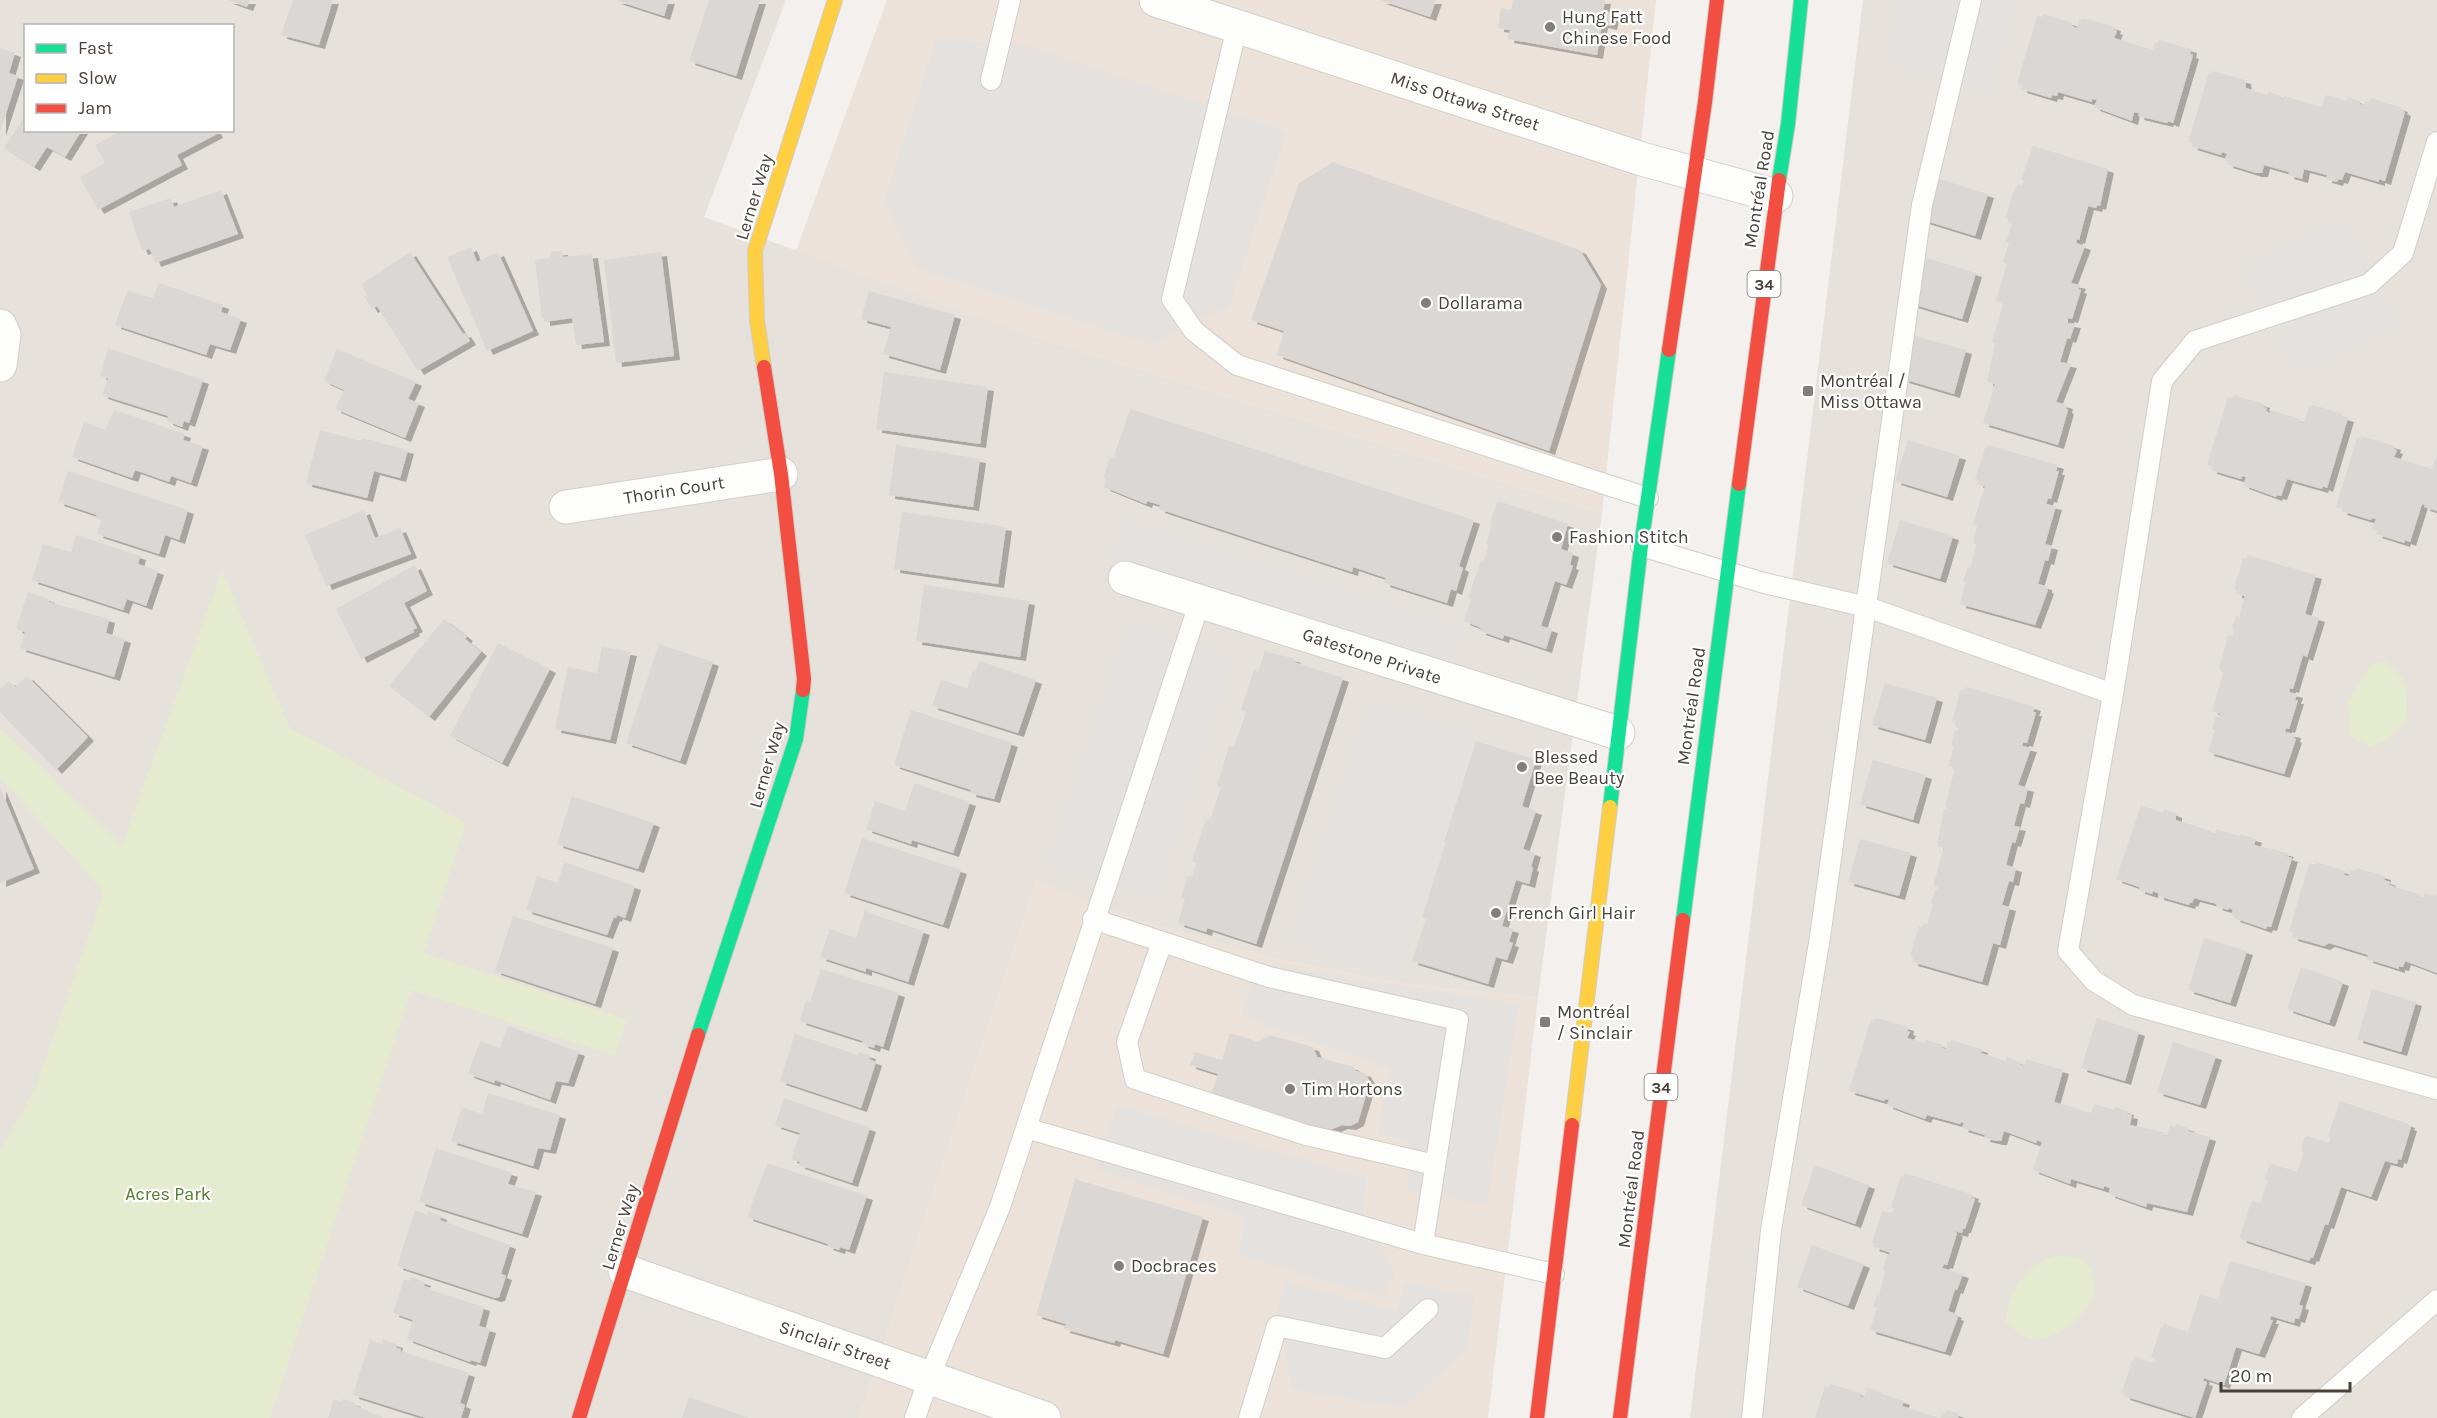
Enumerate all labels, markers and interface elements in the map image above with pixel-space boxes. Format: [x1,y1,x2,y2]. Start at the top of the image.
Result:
place label: Hung Fatt Chinese Food [1562,6,1672,49]
marker: Hung Fatt Chinese Food [1543,20,1557,34]
legend [24,24,234,132]
text: Fast [78,37,113,59]
text: Slow [78,67,117,89]
street label: Miss Ottawa Street [1388,67,1543,136]
text: Jam [78,97,112,119]
street label: Montréal Road [1739,128,1779,250]
street label: Lerner Way [730,151,778,243]
road number: 34 [1748,271,1780,297]
place label: Dollarama [1438,292,1523,314]
marker: Dollarama [1419,296,1433,310]
place label: Montréal / Miss Ottawa [1820,370,1922,413]
marker: Montréal / Miss Ottawa [1801,384,1815,398]
street label: Thorin Court [622,471,726,509]
place label: Fashion Stitch [1569,526,1689,548]
marker: Fashion Stitch [1550,530,1564,544]
street label: Gatestone Private [1300,623,1444,689]
street label: Montréal Road [1672,645,1710,767]
street label: Lerner Way [744,719,790,811]
place label: Blessed Bee Beauty [1534,746,1625,789]
marker: Blessed Bee Beauty [1515,760,1529,774]
place label: French Girl Hair [1508,902,1636,924]
marker: French Girl Hair [1489,906,1503,920]
place label: Montréal / Sinclair [1557,1001,1633,1044]
marker: Montréal / Sinclair [1538,1015,1552,1029]
road number: 34 [1644,1074,1678,1100]
place label: Tim Hortons [1302,1078,1403,1100]
marker: Tim Hortons [1283,1082,1297,1096]
street label: Montréal Road [1613,1129,1649,1249]
street label: Lerner Way [596,1181,644,1273]
park label: Acres Park [125,1183,211,1205]
place label: Docbraces [1131,1255,1217,1277]
marker: Docbraces [1112,1259,1126,1273]
street label: Sinclair Street [776,1316,894,1375]
scale bar [2221,1355,2350,1393]
text: 20 m [2230,1365,2272,1387]

